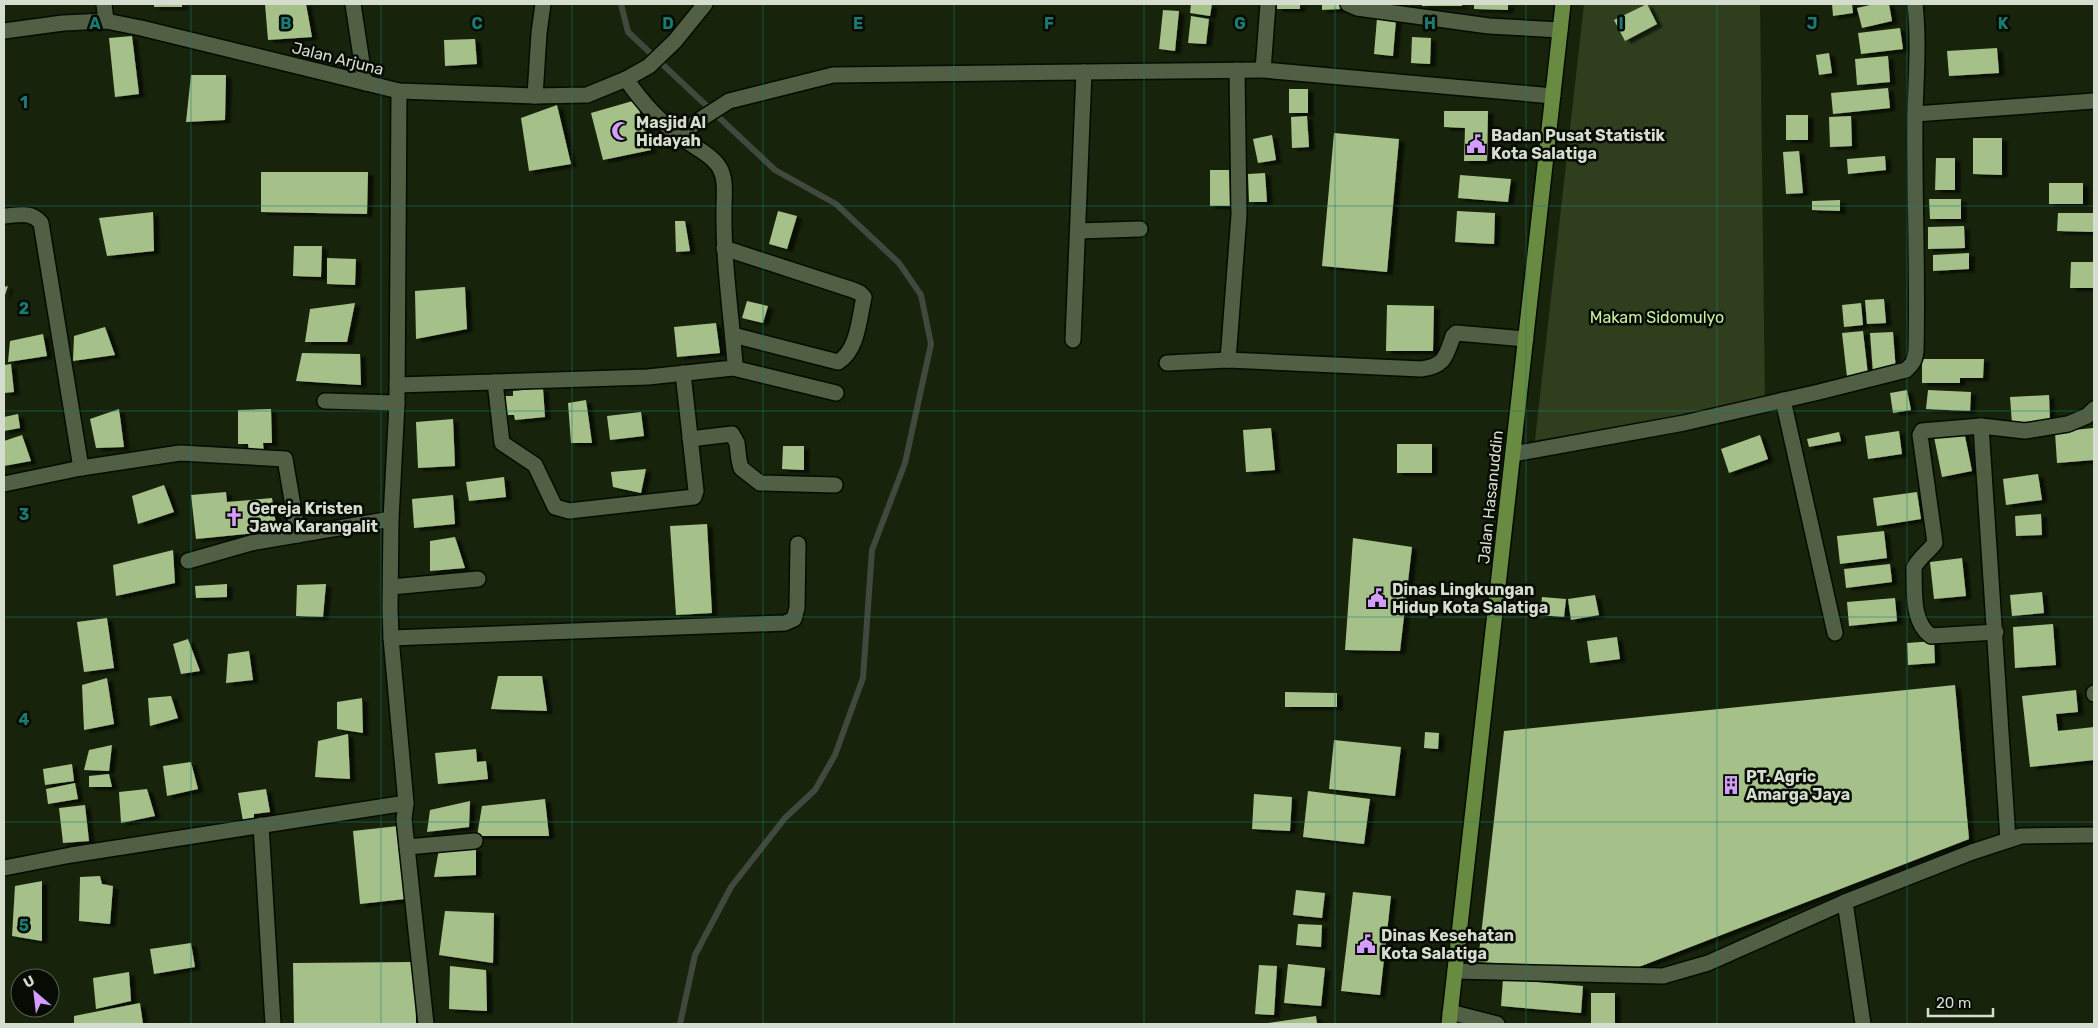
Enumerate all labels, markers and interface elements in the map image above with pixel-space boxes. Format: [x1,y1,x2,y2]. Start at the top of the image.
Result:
text: A [89,14,101,33]
text: B [280,14,292,33]
text: C [471,14,483,33]
text: D [662,14,674,33]
text: E [853,14,863,33]
text: F [1044,14,1054,33]
text: G [1234,14,1246,33]
text: H [1424,14,1436,33]
text: I [1618,14,1624,33]
text: J [1807,14,1817,33]
text: K [1998,14,2009,33]
street label: Jalan Arjuna [290,38,386,79]
text: 1 [20,93,28,112]
place label: Masjid Al Hidayah [636,113,706,150]
mosque icon: Masjid Al Hidayah [610,120,632,142]
place label: Badan Pusat Statistik Kota Salatiga [1491,126,1665,163]
public building icon: Badan Pusat Statistik Kota Salatiga [1465,133,1487,155]
text: 2 [19,299,29,318]
park label: Makam Sidomulyo [1590,308,1724,327]
street label: Jalan Hasanuddin [1474,429,1507,565]
place label: Gereja Kristen Jawa Karangalit [249,499,379,536]
text: 3 [19,505,29,524]
church icon: Gereja Kristen Jawa Karangalit [223,506,245,528]
place label: Dinas Lingkungan Hidup Kota Salatiga [1392,580,1548,617]
public building icon: Dinas Lingkungan Hidup Kota Salatiga [1366,587,1388,609]
text: 4 [19,710,30,729]
place label: PT. Agric Amarga Jaya [1746,767,1850,804]
building icon: PT. Agric Amarga Jaya [1720,774,1742,796]
text: 5 [19,916,29,935]
place label: Dinas Kesehatan Kota Salatiga [1381,926,1514,963]
public building icon: Dinas Kesehatan Kota Salatiga [1355,933,1377,955]
north arrow [10,968,60,1018]
text: U [21,972,38,992]
scale bar [1928,986,1993,1018]
text: 20 m [1936,994,1971,1012]

